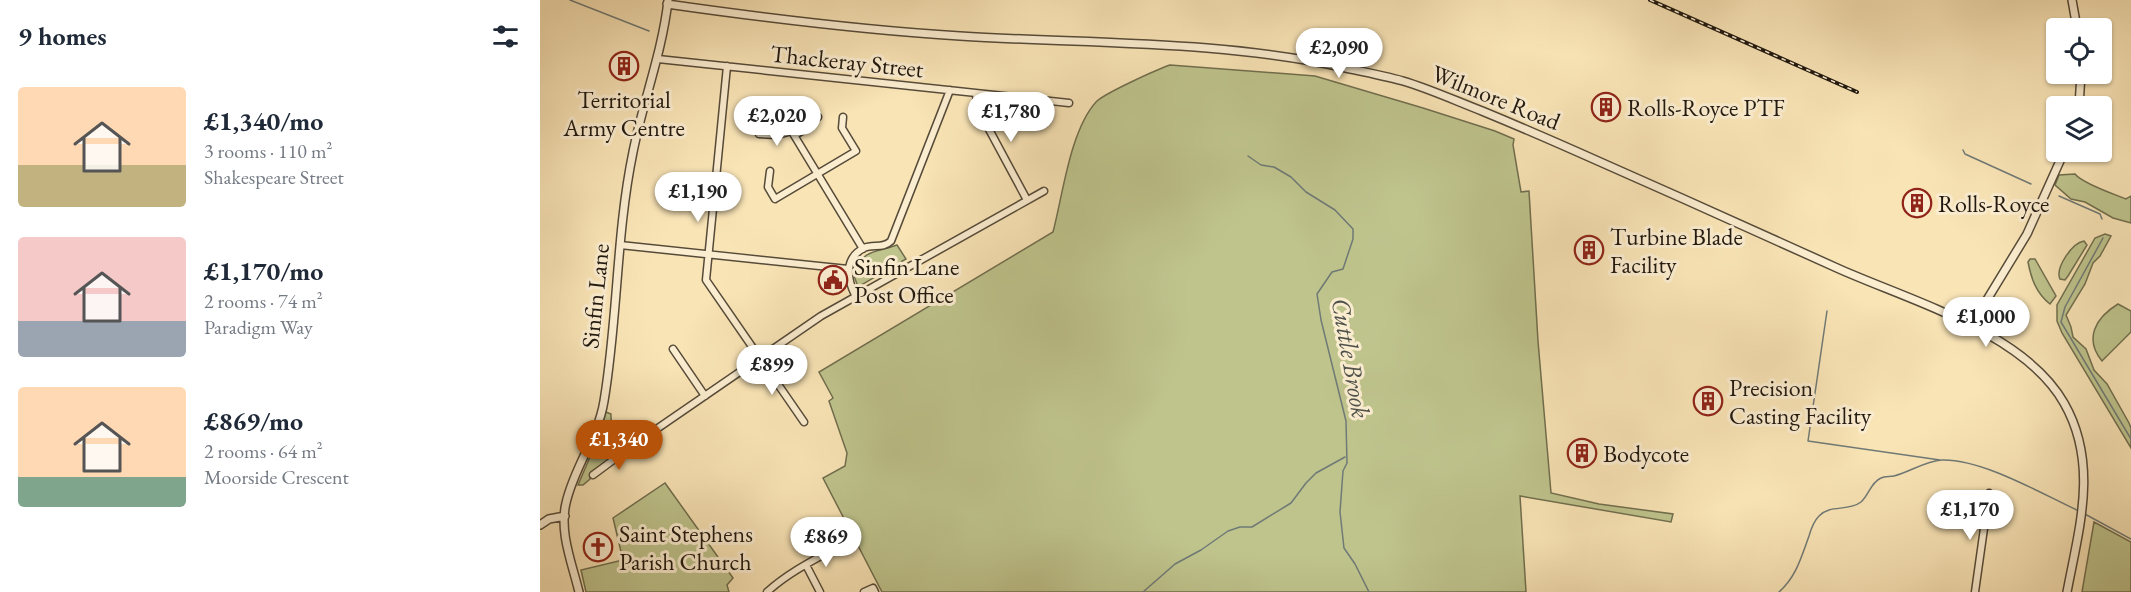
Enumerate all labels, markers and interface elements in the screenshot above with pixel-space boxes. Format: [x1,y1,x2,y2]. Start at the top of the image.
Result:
map controls [2046,18,2112,162]
button: locate [2046,18,2112,84]
text: 9 homes [18,19,107,53]
icon: filters [489,20,522,53]
pin: £2,090 [1290,28,1388,79]
text: £2,090 [1310,34,1368,60]
street label: Thackeray Street [769,38,926,85]
building icon: Territorial Army Centre [608,50,640,82]
street label: Wilmore Road [1427,57,1566,137]
place label: Territorial Army Centre [562,84,685,143]
building icon: Rolls-Royce PTF [1590,91,1622,123]
pin: £1,780 [962,92,1060,143]
place label: Rolls-Royce PTF [1627,92,1785,123]
pin: £2,020 [728,96,826,147]
button: layers [2046,96,2112,162]
text: £1,780 [982,98,1040,124]
text: £2,020 [748,102,806,128]
text: £1,340/mo [204,104,323,138]
icon: home [66,111,138,183]
text: 3 rooms · 110 m² [204,138,332,164]
text: Shakespeare Street [204,164,344,190]
pin: £1,190 [649,172,747,223]
text: £1,190 [669,178,727,204]
building icon: Rolls-Royce [1901,187,1933,219]
place label: Rolls-Royce [1938,188,2049,219]
place label: Turbine Blade Facility [1610,221,1743,280]
building icon: Turbine Blade Facility [1573,234,1605,266]
street label: Sinfin Lane [574,242,616,350]
place label: Sinfin Lane Post Office [854,251,959,310]
text: £1,170/mo [204,254,323,288]
icon: home [66,261,138,333]
public building icon: Sinfin Lane Post Office [817,264,849,296]
text: 2 rooms · 74 m² [204,288,323,314]
water label: Cuttle Brook [1324,295,1378,421]
pin: £1,000 [1937,297,2035,348]
text: £1,000 [1957,303,2015,329]
text: Paradigm Way [204,314,313,340]
pin: £899 [736,345,808,396]
text: £899 [750,351,794,377]
place label: Precision Casting Facility [1729,372,1872,431]
building icon: Precision Casting Facility [1692,385,1724,417]
text: £869/mo [204,404,303,438]
icon: home [66,411,138,483]
pin: £1,340 [570,420,668,471]
text: £1,340 [590,426,648,452]
building icon: Bodycote [1566,437,1598,469]
text: 2 rooms · 64 m² [204,438,323,464]
place label: Bodycote [1603,438,1689,469]
text: Moorside Crescent [204,464,349,490]
pin: £1,170 [1921,490,2019,541]
text: £1,170 [1941,496,1999,522]
pin: £869 [790,517,862,568]
place label: Saint Stephens Parish Church [619,518,753,577]
text: £869 [804,523,848,549]
church icon: Saint Stephens Parish Church [582,531,614,563]

